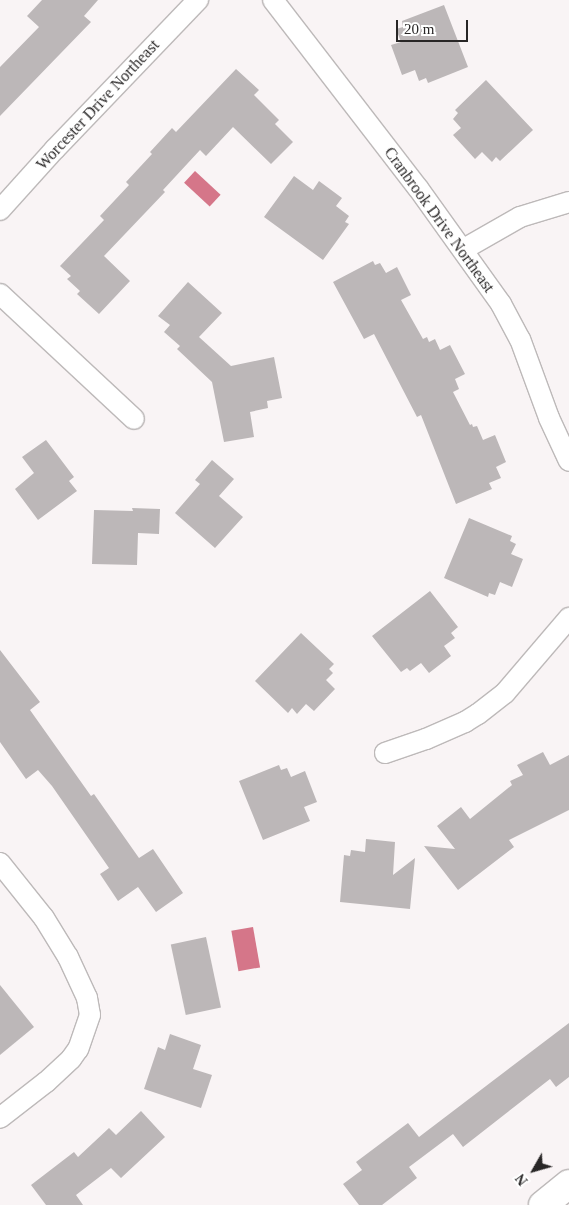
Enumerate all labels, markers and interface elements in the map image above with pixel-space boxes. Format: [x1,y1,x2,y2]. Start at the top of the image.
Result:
scale bar [399,10,472,42]
text: 20 m [404,21,434,37]
street label: Worcester Drive Northeast [33,36,163,174]
street label: Cranbrook Drive Northeast [380,144,498,296]
north arrow [509,1145,559,1195]
text: N [513,1171,531,1188]

